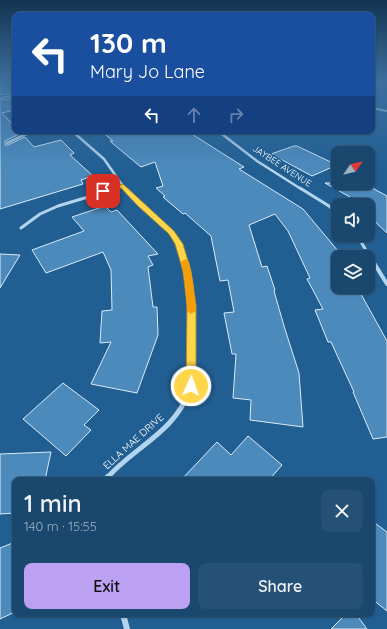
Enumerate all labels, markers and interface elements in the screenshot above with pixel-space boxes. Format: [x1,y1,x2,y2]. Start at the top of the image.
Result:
text: 130 m [90,25,167,60]
icon: left [24,28,76,80]
text: Mary Jo Lane [90,60,205,83]
icon: left [141,104,163,126]
icon: ahead [183,104,205,126]
icon: right [225,104,247,126]
street label: JAYBEE AVENUE [251,142,314,189]
north arrow [331,146,375,190]
map controls [331,146,375,294]
pin [86,174,120,208]
icon: arrive [92,180,114,202]
button: sound [331,198,375,242]
button: layers [331,250,375,294]
position arrow [170,365,212,407]
street label: ELLA MAE DRIVE [100,410,167,472]
text: 1 min [24,488,82,518]
button: close [321,490,363,532]
text: 140 m · 15:55 [24,518,97,534]
button: Exit [24,563,190,609]
button: Share [198,563,363,609]

